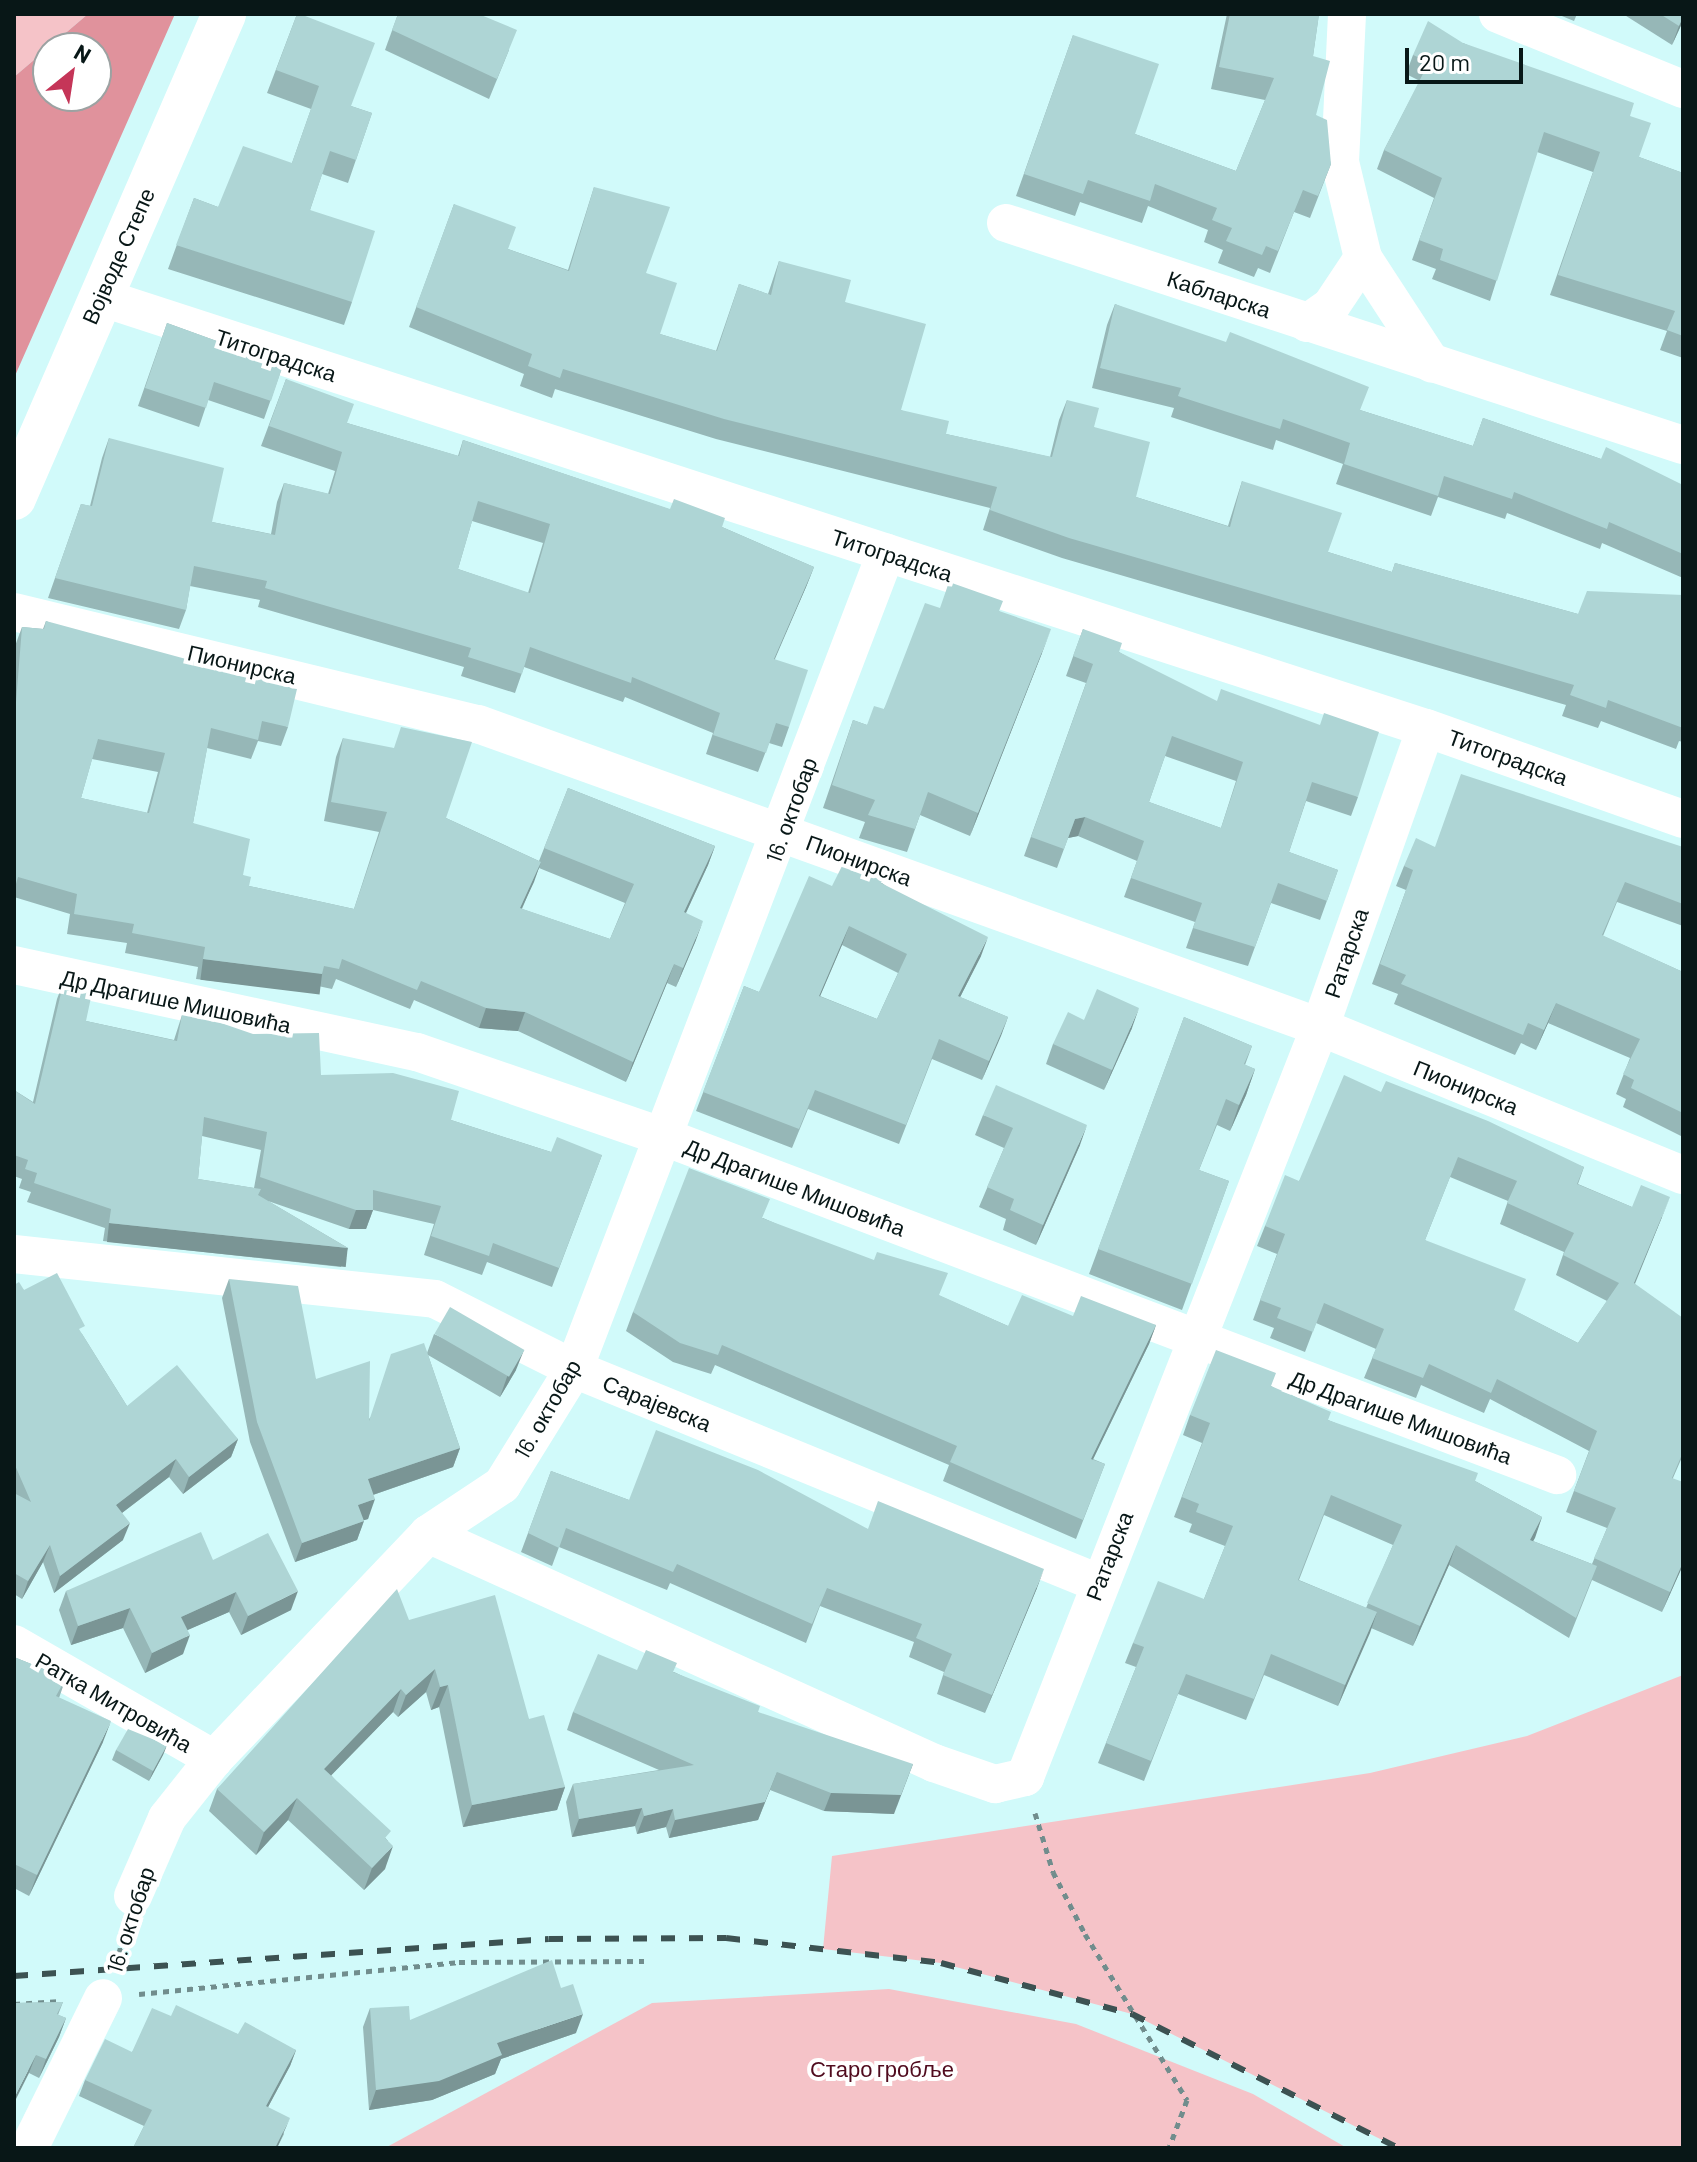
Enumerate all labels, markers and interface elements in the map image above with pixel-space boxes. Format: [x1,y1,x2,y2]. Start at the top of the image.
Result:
north arrow [32,32,112,112]
scale bar [1409,32,1527,82]
text: N [70,38,96,68]
text: 20 m [1419,47,1470,76]
street label: Војводе Степе [76,184,160,328]
street label: Кабларска [1164,265,1274,323]
street label: Титоградска [212,323,340,387]
street label: Титоградска [828,523,956,587]
street label: Пионирска [185,639,299,689]
street label: Титоградска [1445,723,1571,791]
street label: 16. октобар [760,754,822,866]
street label: Пионирска [803,829,915,891]
street label: Ратарска [1318,905,1374,1001]
street label: Др Драгише Мишовића [59,964,293,1038]
street label: Пионирска [1410,1054,1522,1120]
street label: Др Драгише Мишовића [681,1133,909,1241]
street label: 16. октобар [508,1355,586,1463]
street label: Др Драгише Мишовића [1286,1365,1516,1469]
street label: Сарајевска [599,1369,715,1437]
street label: Ратарска [1080,1508,1138,1604]
street label: Ратка Митровића [31,1647,197,1757]
street label: 16. октобар [100,1863,160,1977]
park label: Старо гробље [810,2056,954,2082]

